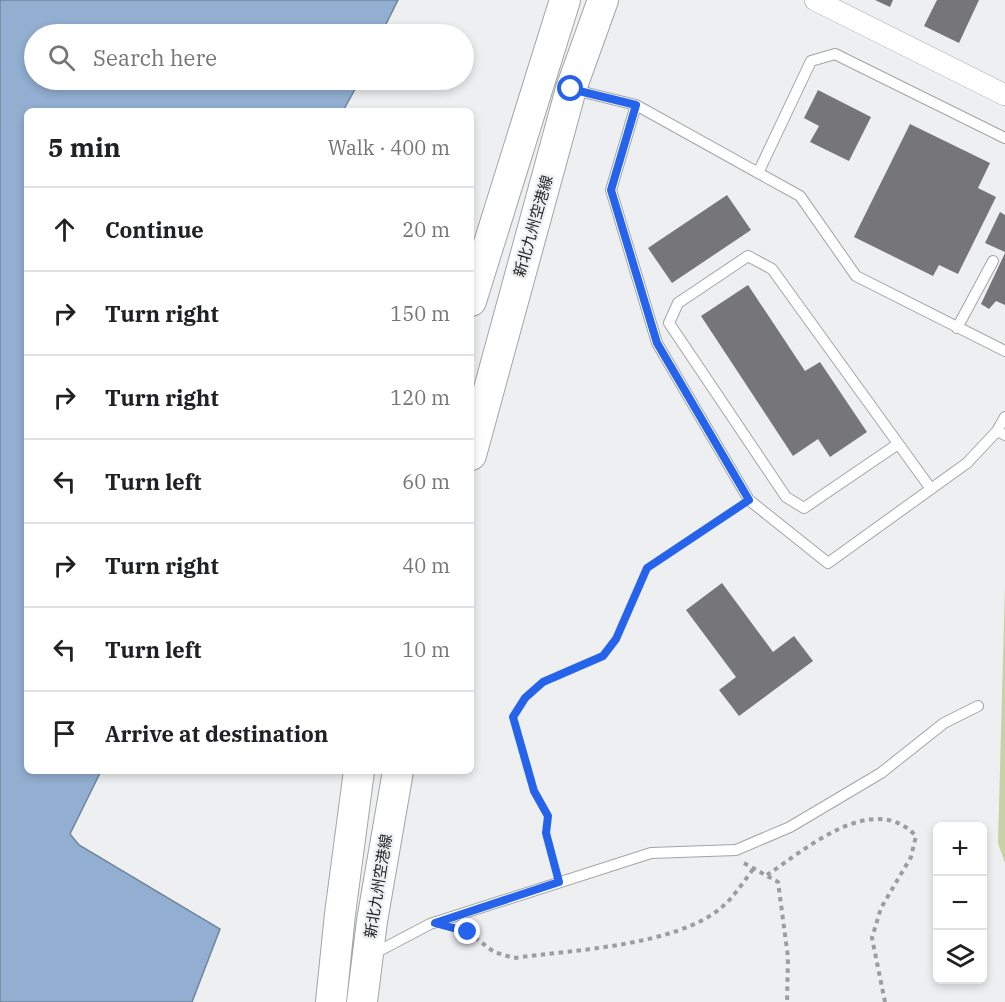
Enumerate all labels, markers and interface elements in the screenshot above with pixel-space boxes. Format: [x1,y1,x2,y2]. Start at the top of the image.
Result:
search box [24,24,474,90]
icon: search [45,41,78,74]
text: Search here [93,43,217,72]
route start [557,75,583,101]
text: 5 min [48,130,121,164]
text: Walk · 400 m [328,134,450,161]
street label: 新北九州空港線 [509,173,557,279]
icon: ahead [48,213,81,246]
text: Continue [105,215,204,244]
text: 20 m [402,216,450,243]
icon: right [48,297,81,330]
text: Turn right [105,299,219,328]
text: 150 m [390,300,450,327]
icon: right [48,381,81,414]
text: Turn right [105,383,219,412]
text: 120 m [390,384,450,411]
icon: left [48,465,81,498]
text: Turn left [105,467,201,496]
text: 60 m [402,468,450,495]
icon: right [48,549,81,582]
text: Turn right [105,551,219,580]
text: 40 m [402,552,450,579]
icon: left [48,633,81,666]
text: Turn left [105,635,201,664]
text: 10 m [402,636,450,663]
icon: arrive [48,717,81,750]
text: Arrive at destination [105,719,328,748]
map controls [933,822,987,984]
button: + [933,822,987,876]
street label: 新北九州空港線 [360,833,396,939]
button: − [933,876,987,930]
route end [454,918,480,944]
button: layers [933,930,987,984]

